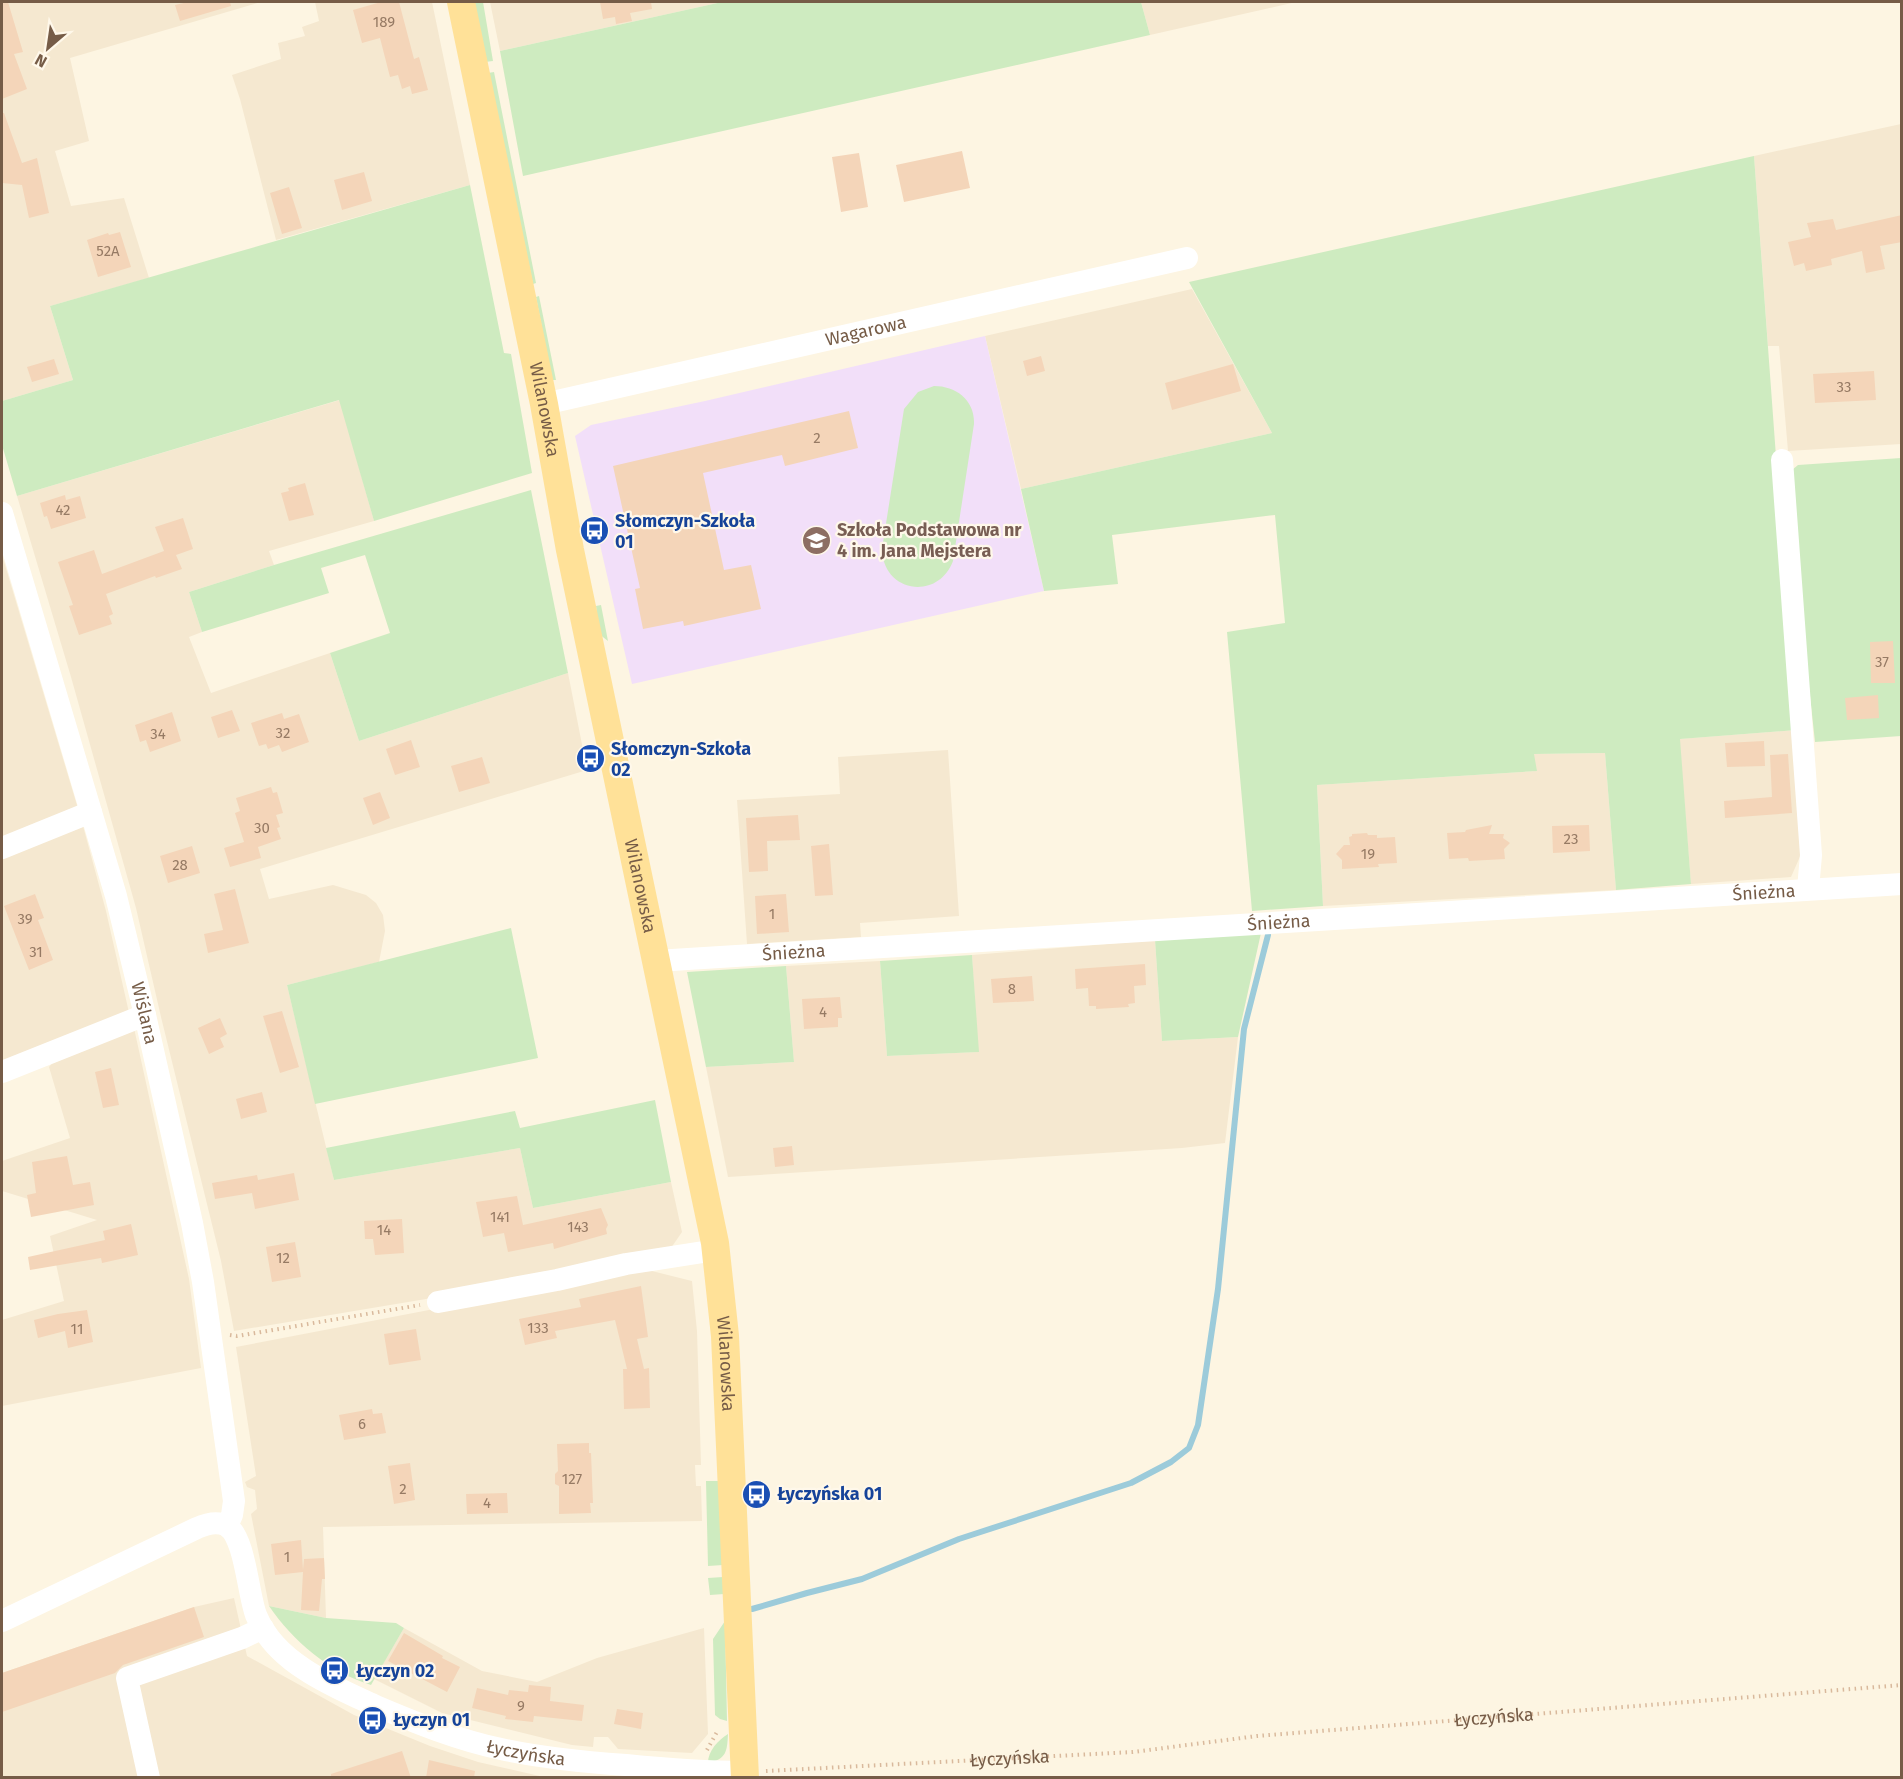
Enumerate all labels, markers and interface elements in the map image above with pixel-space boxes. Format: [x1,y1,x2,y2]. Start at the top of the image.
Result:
house number: 189 [373,13,395,31]
north arrow [18,18,78,78]
text: N [32,50,50,72]
house number: 52A [96,242,120,260]
street label: Wagarowa [823,311,908,351]
street label: Wilanowska [525,360,564,459]
house number: 33 [1837,378,1851,396]
house number: 2 [813,429,821,447]
house number: 42 [55,501,71,519]
place label: Słomczyn-Szkoła 01 [615,510,755,553]
bus stop icon: Słomczyn-Szkoła 01 [578,515,610,547]
place label: Szkoła Podstawowa nr 4 im. Jana Mejstera [837,519,1022,562]
school or university icon: Szkoła Podstawowa nr 4 im. Jana Mejstera [800,524,832,556]
house number: 37 [1875,653,1889,671]
house number: 32 [276,724,290,742]
house number: 34 [150,725,166,743]
place label: Słomczyn-Szkoła 02 [611,738,751,781]
bus stop icon: Słomczyn-Szkoła 02 [574,743,606,775]
house number: 30 [254,819,270,837]
house number: 23 [1564,830,1578,848]
street label: Wilanowska [620,837,661,935]
house number: 19 [1361,845,1375,863]
house number: 28 [172,856,188,874]
street label: Śnieżna [1732,880,1796,905]
house number: 1 [769,905,775,923]
house number: 39 [17,910,33,928]
street label: Śnieżna [1247,910,1311,935]
street label: Śnieżna [761,940,826,965]
house number: 31 [29,943,43,961]
street label: Wiślana [126,979,162,1046]
house number: 8 [1008,980,1016,998]
house number: 4 [819,1003,827,1021]
house number: 141 [490,1208,510,1226]
house number: 143 [567,1218,589,1236]
house number: 14 [377,1221,391,1239]
house number: 12 [276,1249,290,1267]
street label: Wilanowska [712,1315,739,1412]
house number: 133 [527,1319,549,1337]
house number: 11 [71,1320,83,1338]
house number: 6 [358,1415,366,1433]
house number: 127 [562,1470,583,1488]
bus stop icon: Łyczyńska 01 [740,1478,772,1510]
house number: 2 [399,1480,407,1498]
place label: Łyczyńska 01 [777,1483,882,1505]
house number: 4 [483,1494,491,1512]
house number: 1 [284,1548,290,1566]
bus stop icon: Łyczyn 02 [319,1655,351,1687]
place label: Łyczyn 02 [356,1660,434,1682]
house number: 9 [517,1697,525,1715]
street label: Łyczyńska [1453,1703,1534,1731]
bus stop icon: Łyczyn 01 [356,1704,388,1736]
place label: Łyczyn 01 [393,1709,470,1731]
street label: Łyczyńska [484,1735,567,1770]
street label: Łyczyńska [969,1745,1050,1771]

